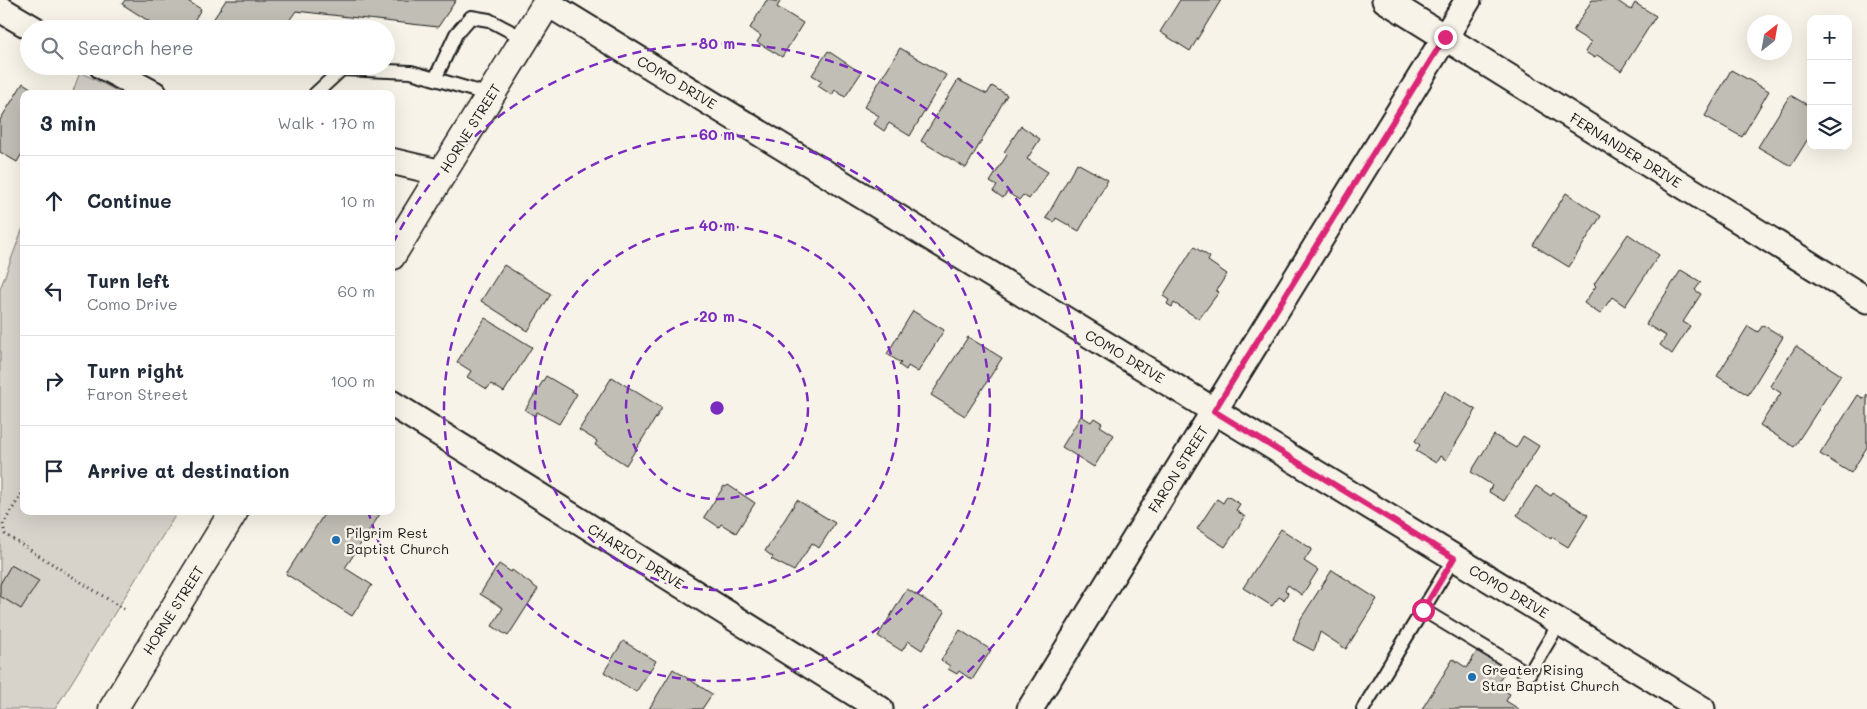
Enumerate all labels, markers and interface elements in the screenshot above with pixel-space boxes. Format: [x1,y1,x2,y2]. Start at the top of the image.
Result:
north arrow [1747,15,1792,60]
map controls [1807,15,1852,150]
button: + [1807,15,1852,60]
search box [20,20,395,75]
route end [1434,26,1457,49]
text: 80 m [699,33,735,53]
icon: search [38,34,66,62]
text: Search here [78,35,194,60]
street label: COMO DRIVE [634,51,720,113]
button: − [1807,60,1852,105]
street label: HORNE STREET [435,80,505,176]
button: layers [1807,105,1852,150]
street label: FERNANDER DRIVE [1567,108,1685,192]
text: 3 min [40,109,96,136]
text: Walk · 170 m [277,112,375,133]
text: 60 m [699,124,735,144]
icon: ahead [40,187,68,215]
text: Continue [87,188,172,213]
text: 10 m [340,190,375,211]
text: 40 m [699,215,735,235]
text: Turn left [87,268,170,293]
icon: left [40,277,68,305]
text: 60 m [338,280,375,301]
text: Como Drive [87,293,178,314]
text: 20 m [699,306,735,326]
street label: COMO DRIVE [1082,325,1168,387]
text: Turn right [87,358,184,383]
icon: right [40,367,68,395]
text: 100 m [330,370,375,391]
text: Faron Street [87,383,188,404]
centre of rings [708,399,726,417]
street label: FARON STREET [1144,422,1212,516]
icon: arrive [40,457,68,485]
text: Arrive at destination [87,458,290,483]
street label: CHARIOT DRIVE [584,519,688,593]
place label: Pilgrim Rest Baptist Church [346,523,449,558]
marker: Pilgrim Rest Baptist Church [330,534,342,546]
street label: COMO DRIVE [1466,560,1552,622]
street label: HORNE STREET [138,562,208,658]
route start [1412,599,1435,622]
place label: Greater Rising Star Baptist Church [1482,660,1619,695]
marker: Greater Rising Star Baptist Church [1466,671,1478,683]

